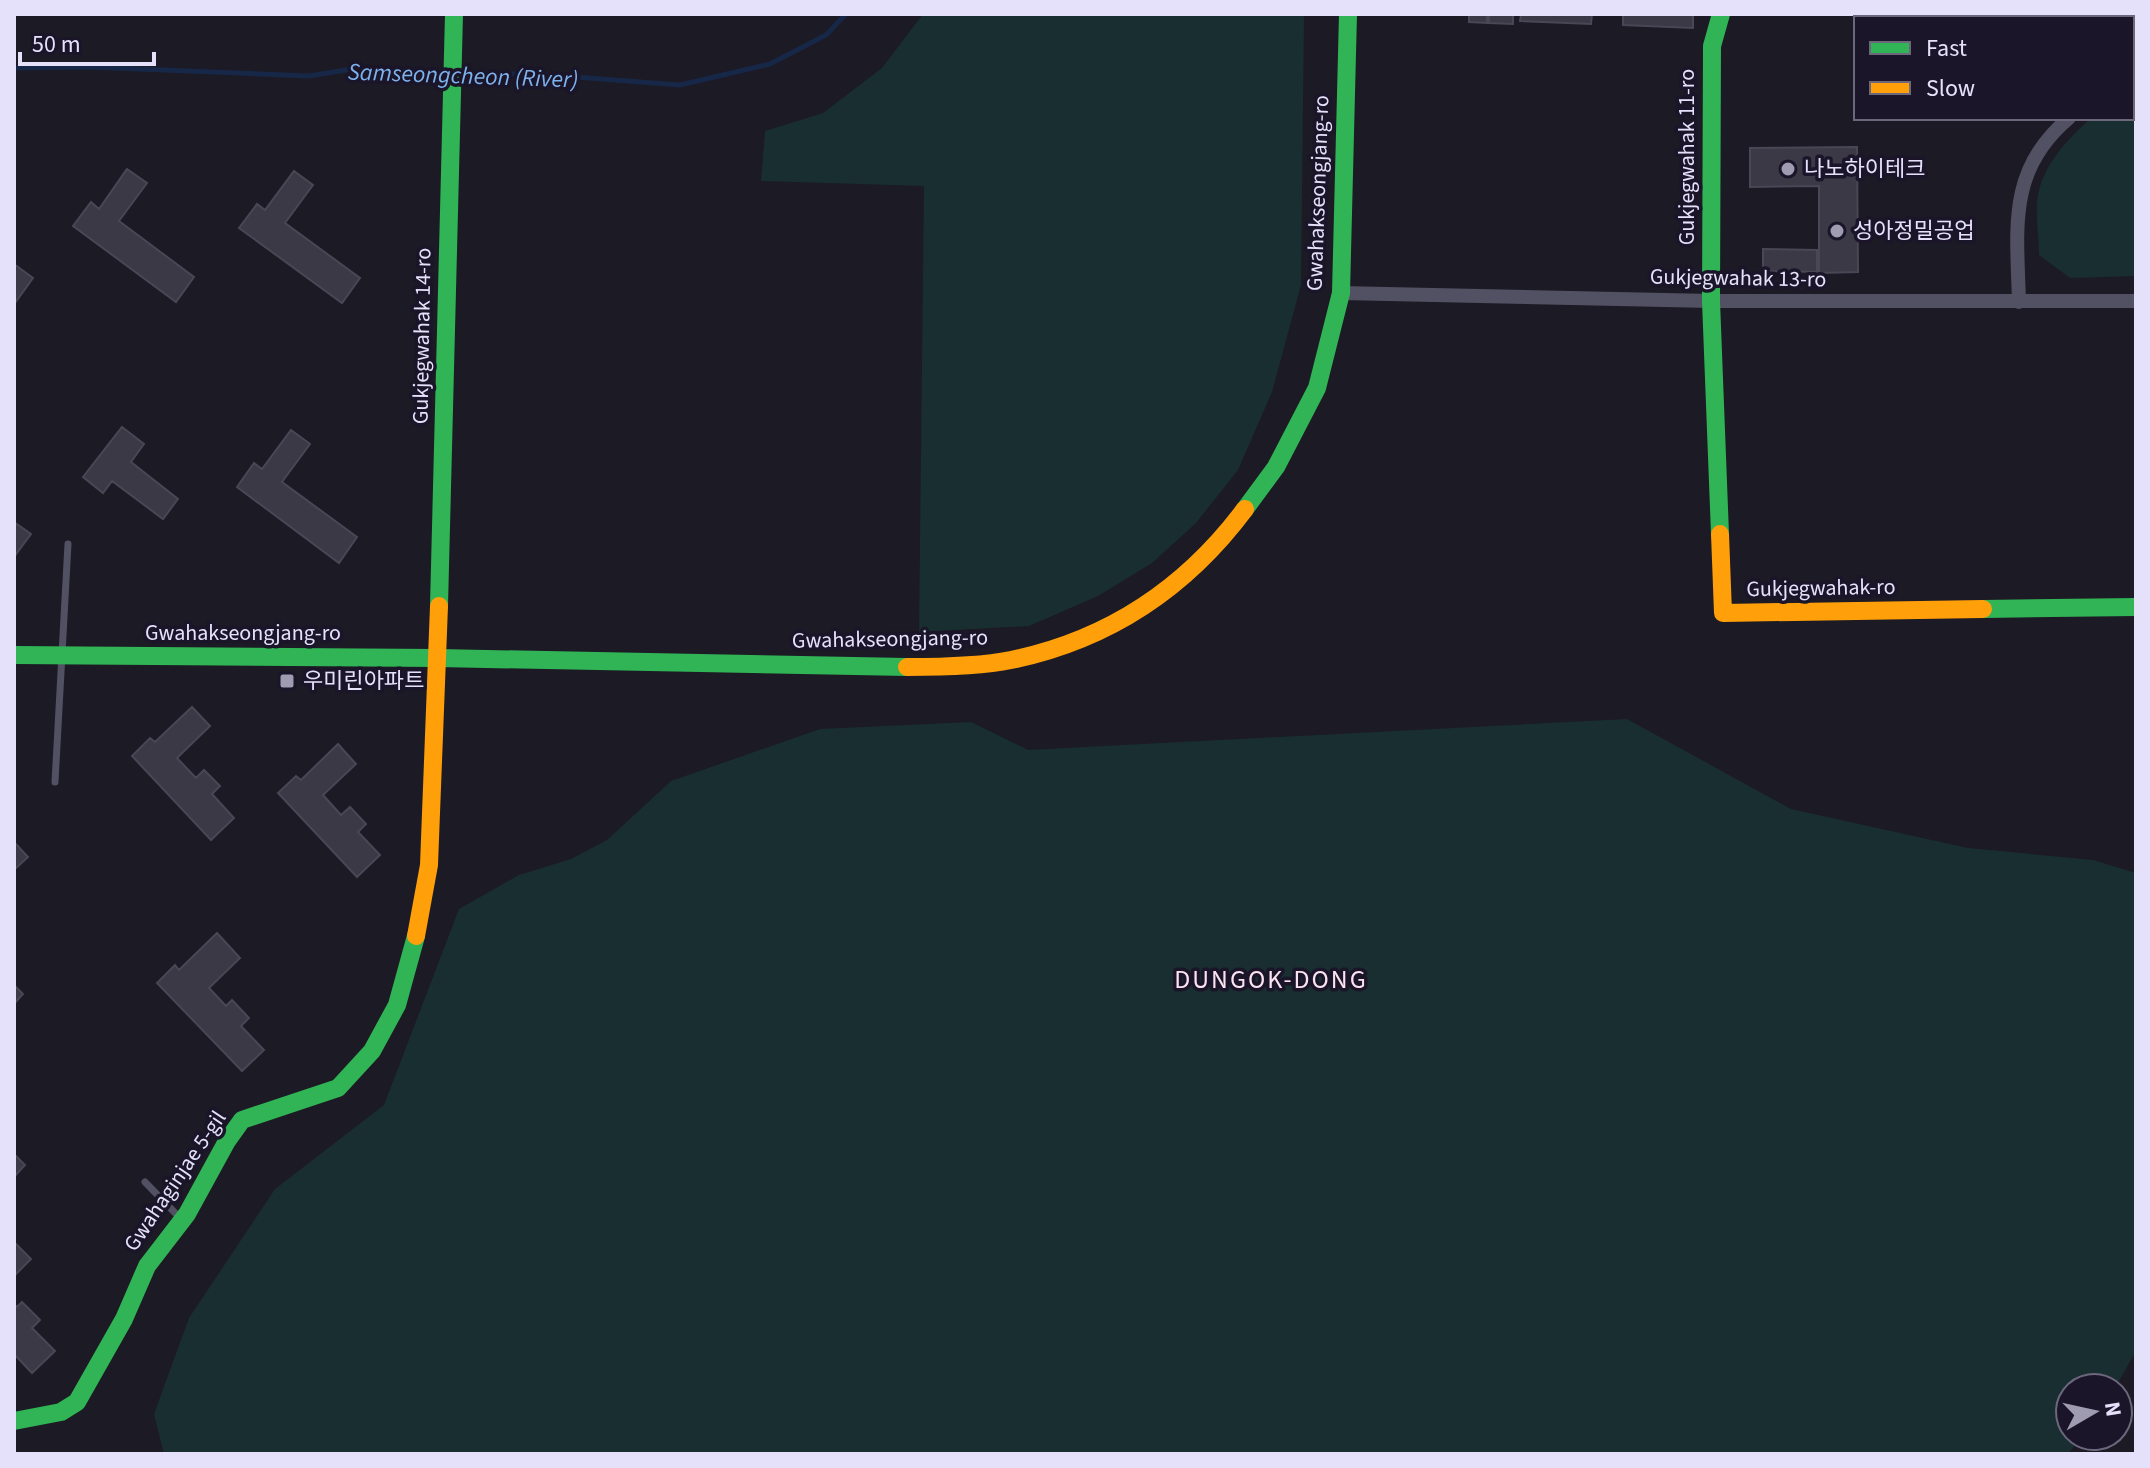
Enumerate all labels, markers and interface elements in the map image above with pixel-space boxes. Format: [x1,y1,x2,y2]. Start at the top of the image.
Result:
scale bar [20,16,154,66]
legend [1854,16,2134,120]
text: 50 m [32,27,81,62]
text: Fast [1926,31,1967,66]
water label: Samseongcheon (River) [347,54,579,98]
street label: Gukjegwahak 11-ro [1671,69,1703,245]
text: Slow [1926,71,1975,106]
street label: Gwahakseongjang-ro [1299,94,1337,292]
place label: 나노하이테크 [1804,153,1925,185]
marker: 나노하이테크 [1779,160,1797,178]
place label: 성아정밀공업 [1853,215,1974,247]
marker: 성아정밀공업 [1828,222,1846,240]
street label: Gukjegwahak 14-ro [404,248,440,424]
street label: Gukjegwahak 13-ro [1650,260,1826,296]
street label: Gukjegwahak-ro [1746,571,1896,605]
street label: Gwahakseongjang-ro [145,617,341,649]
street label: Gwahakseongjang-ro [792,621,988,657]
place label: 우미린아파트 [303,665,424,697]
marker: 우미린아파트 [278,672,296,690]
district label: DUNGOK-DONG [1174,961,1368,998]
street label: Gwahaginjae 5-gil [116,1104,234,1258]
north arrow [2054,1372,2134,1452]
text: N [2096,1399,2130,1419]

